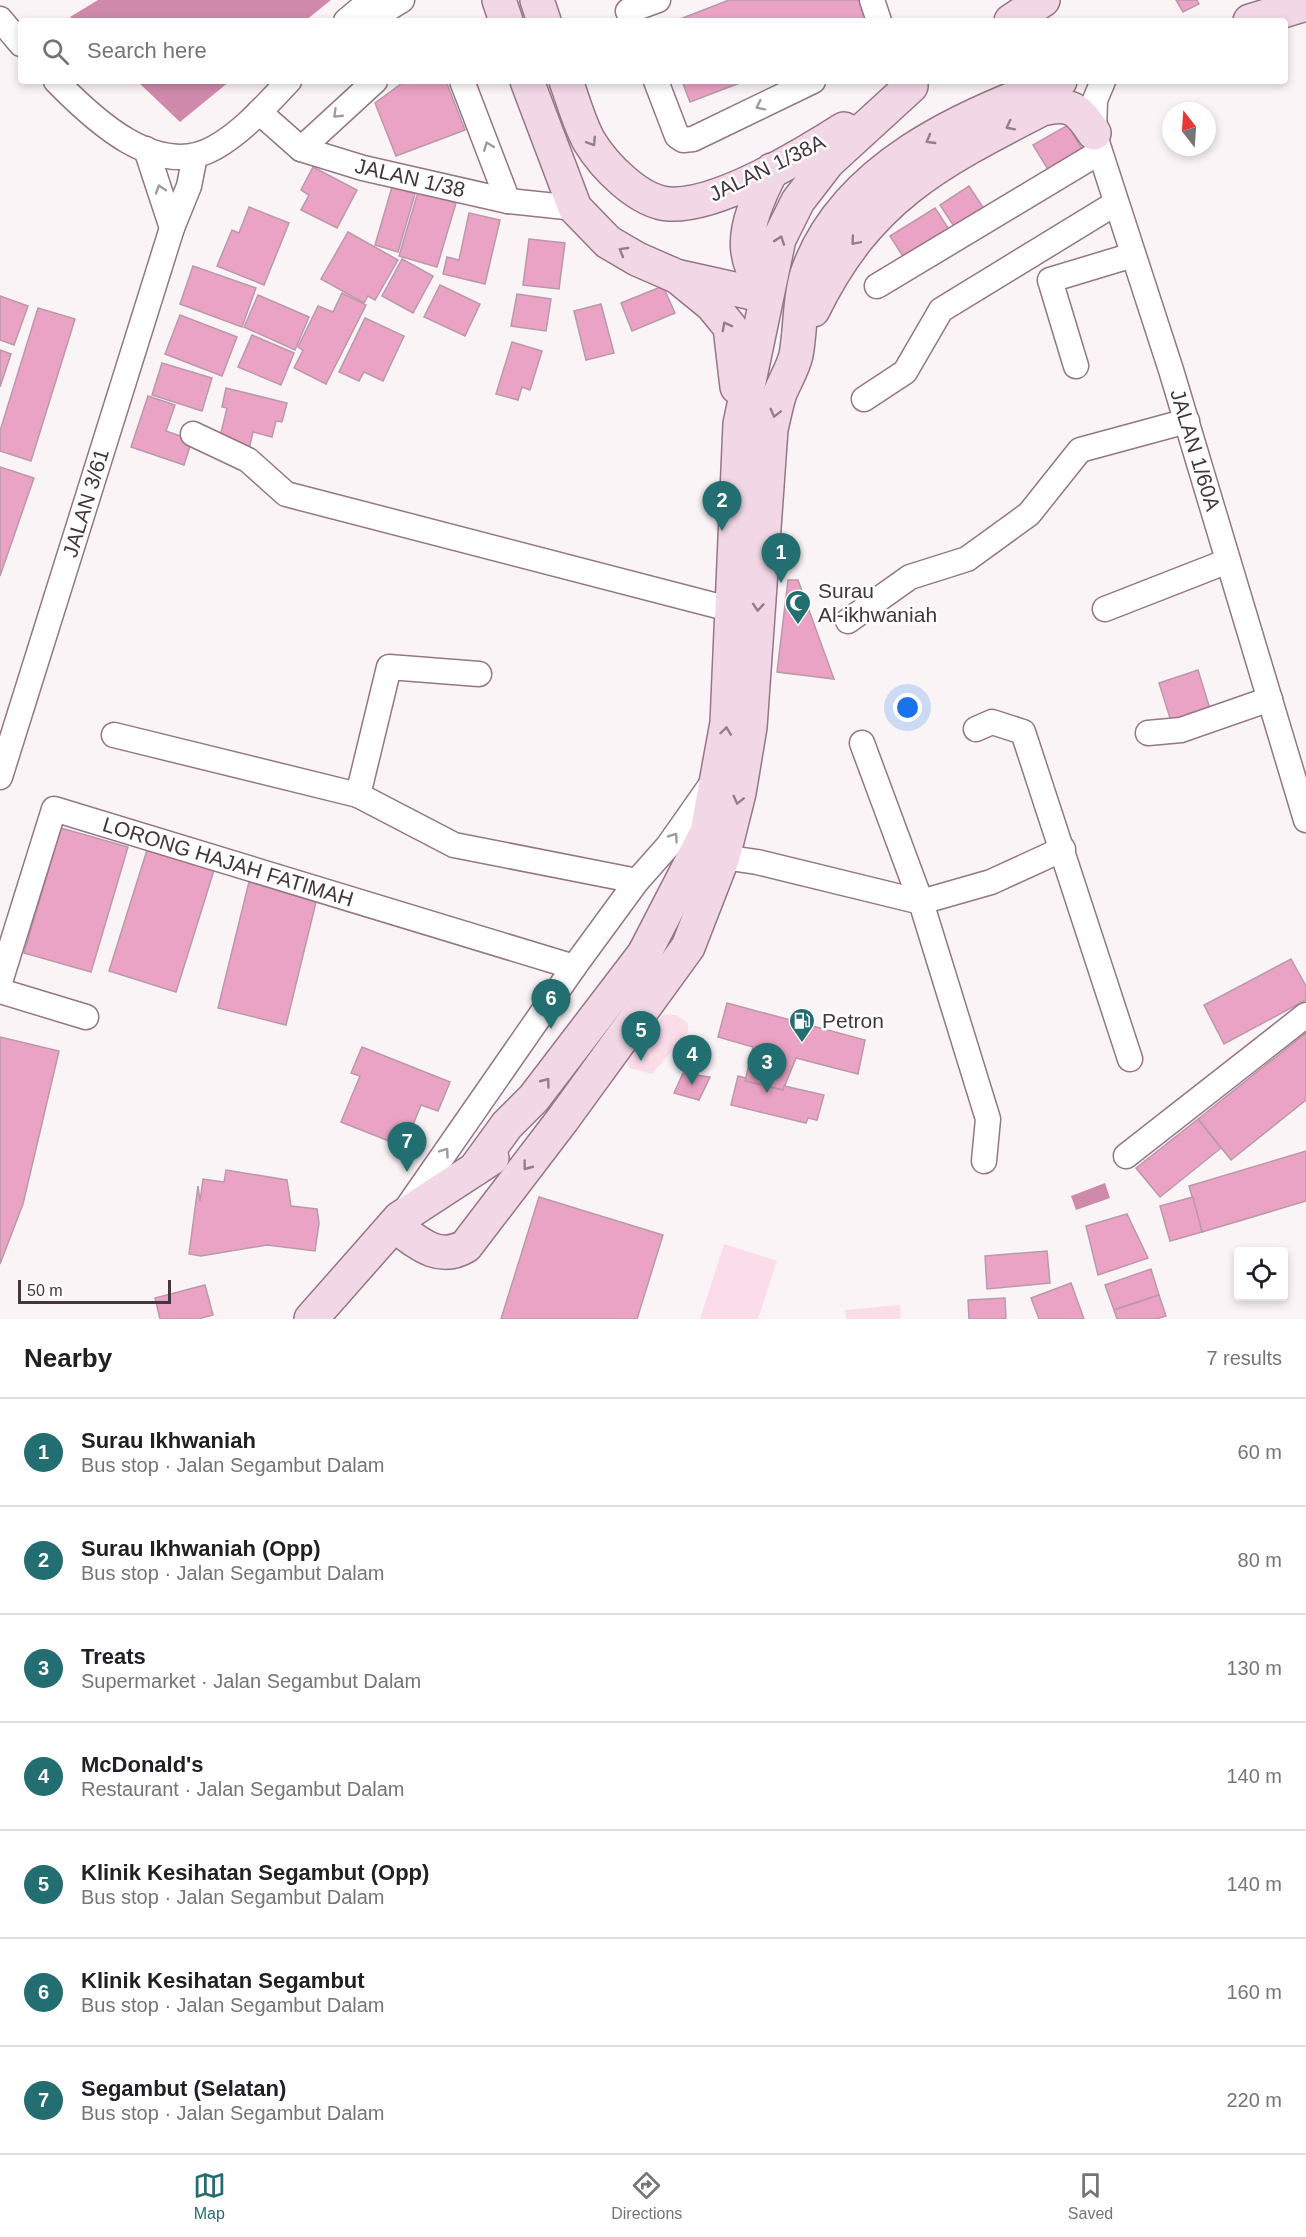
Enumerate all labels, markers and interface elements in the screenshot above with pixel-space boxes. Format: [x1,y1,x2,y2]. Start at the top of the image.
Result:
search box [18,18,1288,84]
icon: search [39,35,72,68]
text: Search here [87,38,207,63]
one-way arrow [756,99,767,111]
north arrow [1162,102,1216,156]
one-way arrow [334,107,344,118]
one-way arrow [1005,119,1016,130]
street label: JALAN 1/38A [705,130,828,206]
one-way arrow [926,132,936,144]
one-way arrow [584,136,596,146]
one-way arrow [482,142,495,152]
street label: JALAN 1/38 [353,154,467,201]
one-way arrow [155,184,167,195]
one-way arrow [851,234,862,245]
one-way arrow [773,235,786,246]
one-way arrow [619,247,629,258]
one-way arrow [722,321,734,332]
street label: JALAN 1/60A [1166,386,1225,514]
one-way arrow [770,407,783,417]
street label: JALAN 3/61 [58,446,113,560]
pin: 2 [702,482,742,531]
pin: 1 [762,534,800,583]
place label: Surau Al-ikhwaniah [818,579,937,626]
mosque icon: Surau Al-ikhwaniah [783,588,813,626]
one-way arrow [751,602,764,611]
your location [893,693,922,722]
one-way arrow [719,726,731,736]
one-way arrow [732,795,745,805]
street label: LORONG HAJAH FATIMAH [100,812,356,911]
one-way arrow [667,832,678,843]
pin: 6 [532,980,570,1029]
fuel station icon: Petron [787,1006,817,1044]
place label: Petron [822,1009,884,1032]
pin: 5 [622,1012,660,1061]
pin: 4 [672,1036,712,1085]
pin: 3 [748,1044,786,1093]
one-way arrow [539,1078,550,1089]
pin: 7 [388,1122,426,1172]
one-way arrow [438,1148,449,1159]
one-way arrow [524,1159,535,1170]
map controls [1234,1247,1288,1301]
button: locate [1234,1247,1288,1301]
scale bar [18,1277,171,1304]
text: 50 m [27,1282,63,1299]
text: Nearby [24,1343,112,1373]
text: 7 results [1206,1347,1282,1369]
text: Surau Ikhwaniah [81,1428,256,1453]
text: 1 [38,1441,49,1463]
text: 60 m [1238,1441,1282,1463]
text: Bus stop · Jalan Segambut Dalam [81,1454,385,1476]
text: Surau Ikhwaniah (Opp) [81,1536,321,1561]
text: 2 [38,1549,49,1571]
text: 80 m [1238,1549,1282,1571]
text: Bus stop · Jalan Segambut Dalam [81,1562,385,1584]
text: Treats [81,1644,146,1669]
text: 3 [38,1657,49,1679]
text: 130 m [1226,1657,1282,1679]
text: Supermarket · Jalan Segambut Dalam [81,1670,421,1692]
text: McDonald's [81,1752,204,1777]
text: 4 [38,1765,49,1787]
text: 140 m [1226,1765,1282,1787]
text: Restaurant · Jalan Segambut Dalam [81,1778,405,1800]
text: Klinik Kesihatan Segambut (Opp) [81,1860,429,1885]
text: 5 [38,1873,49,1895]
text: 140 m [1226,1873,1282,1895]
text: Bus stop · Jalan Segambut Dalam [81,1886,385,1908]
text: Klinik Kesihatan Segambut [81,1968,365,1993]
text: 6 [38,1981,49,2003]
text: 160 m [1226,1981,1282,2003]
text: Bus stop · Jalan Segambut Dalam [81,1994,385,2016]
text: Segambut (Selatan) [81,2076,286,2101]
text: 7 [38,2089,49,2111]
text: 220 m [1226,2089,1282,2111]
text: Bus stop · Jalan Segambut Dalam [81,2102,385,2124]
tab: Map [193,2169,226,2223]
tab: Directions [611,2169,682,2223]
tab: Saved [1068,2169,1113,2223]

